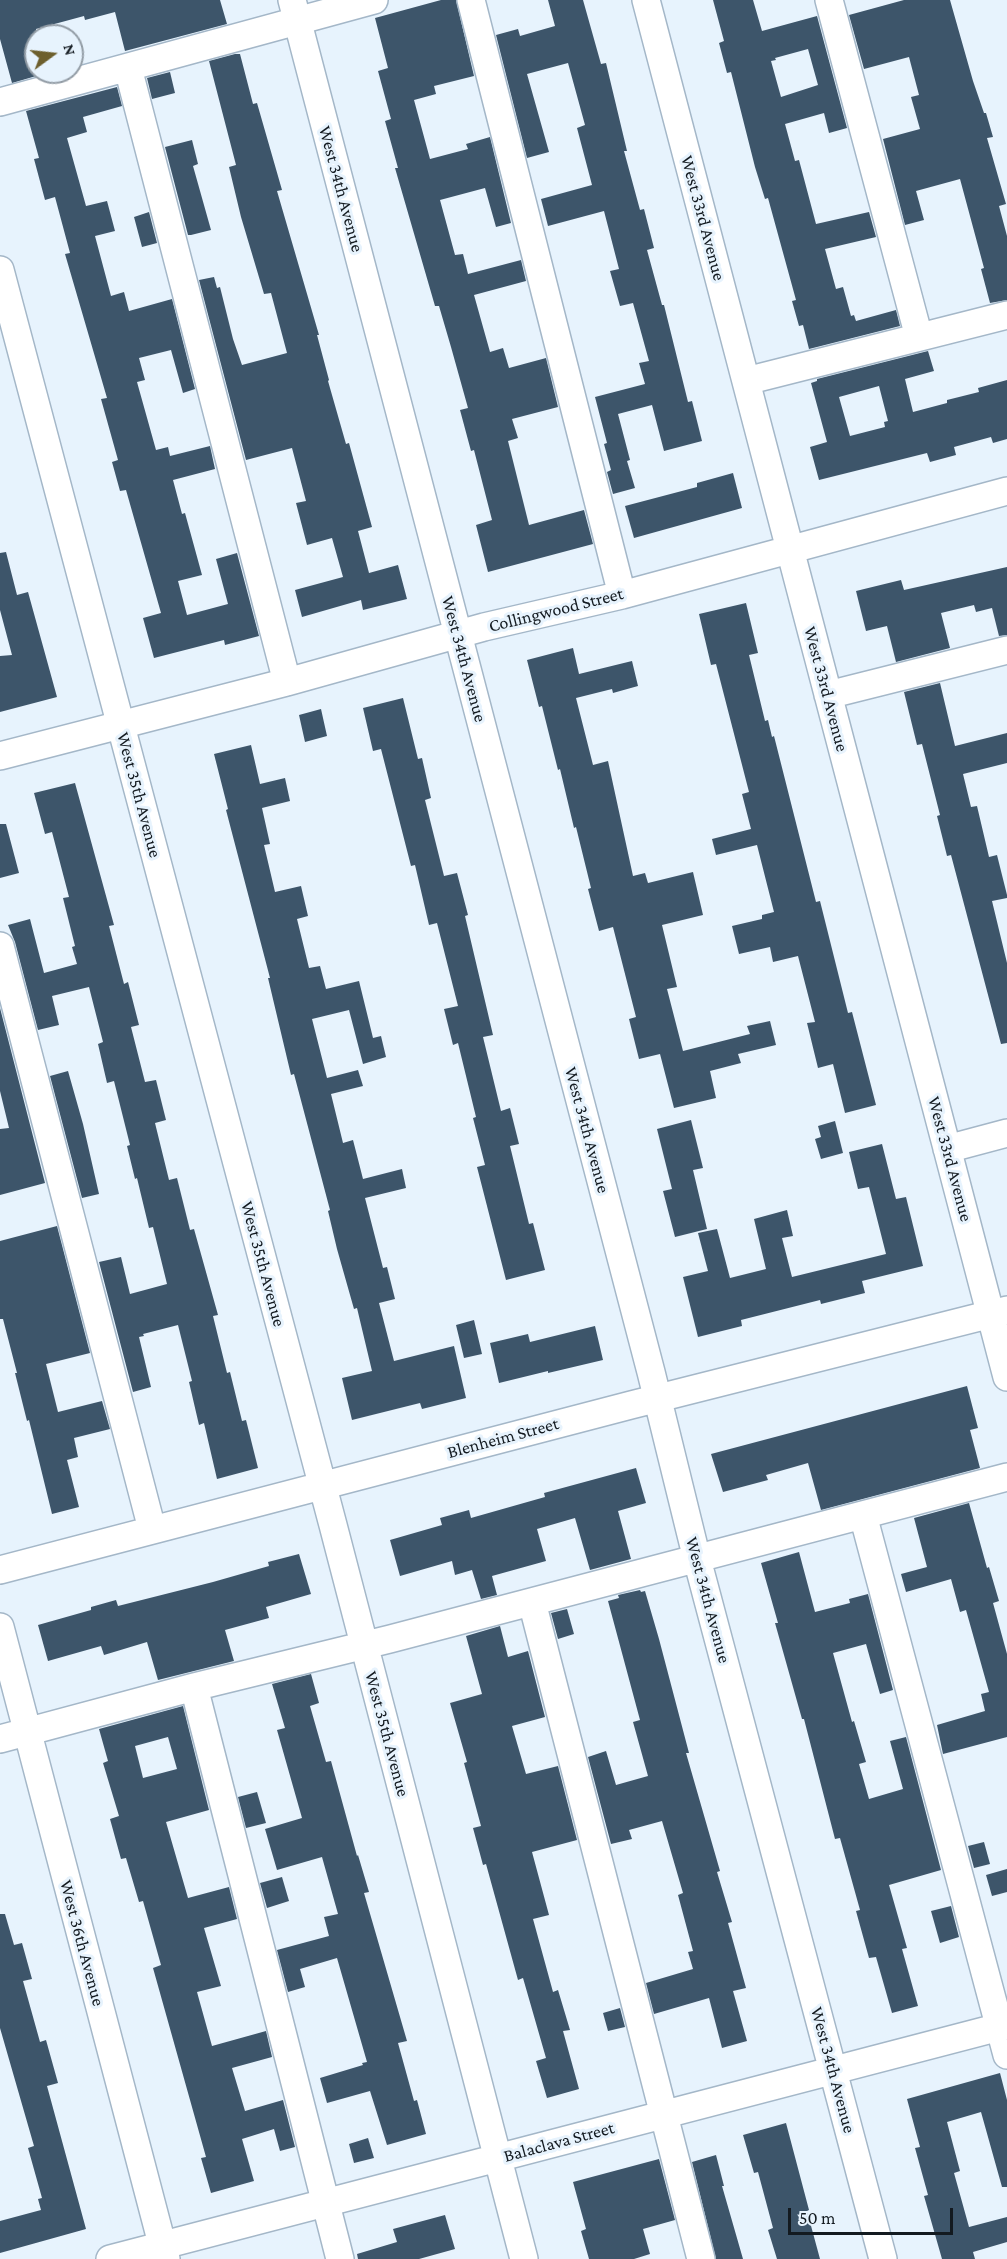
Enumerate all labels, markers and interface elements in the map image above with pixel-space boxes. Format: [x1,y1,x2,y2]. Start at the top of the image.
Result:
north arrow [24,24,84,84]
text: N [60,42,80,57]
street label: West 34th Avenue [314,124,368,254]
street label: West 33rd Avenue [676,153,730,283]
street label: Collingwood Street [486,583,626,637]
street label: West 34th Avenue [437,594,491,724]
street label: West 33rd Avenue [799,624,853,754]
street label: West 35th Avenue [112,730,166,860]
street label: West 34th Avenue [560,1065,614,1195]
street label: West 33rd Avenue [923,1094,977,1224]
street label: West 35th Avenue [236,1199,290,1329]
street label: Blenheim Street [445,1413,561,1463]
street label: West 34th Avenue [681,1535,735,1665]
street label: West 35th Avenue [360,1669,414,1799]
street label: West 36th Avenue [55,1878,109,2008]
street label: West 34th Avenue [806,2005,860,2135]
street label: Balaclava Street [501,2117,617,2167]
scale bar [791,2196,956,2234]
text: 50 m [799,2208,836,2228]

